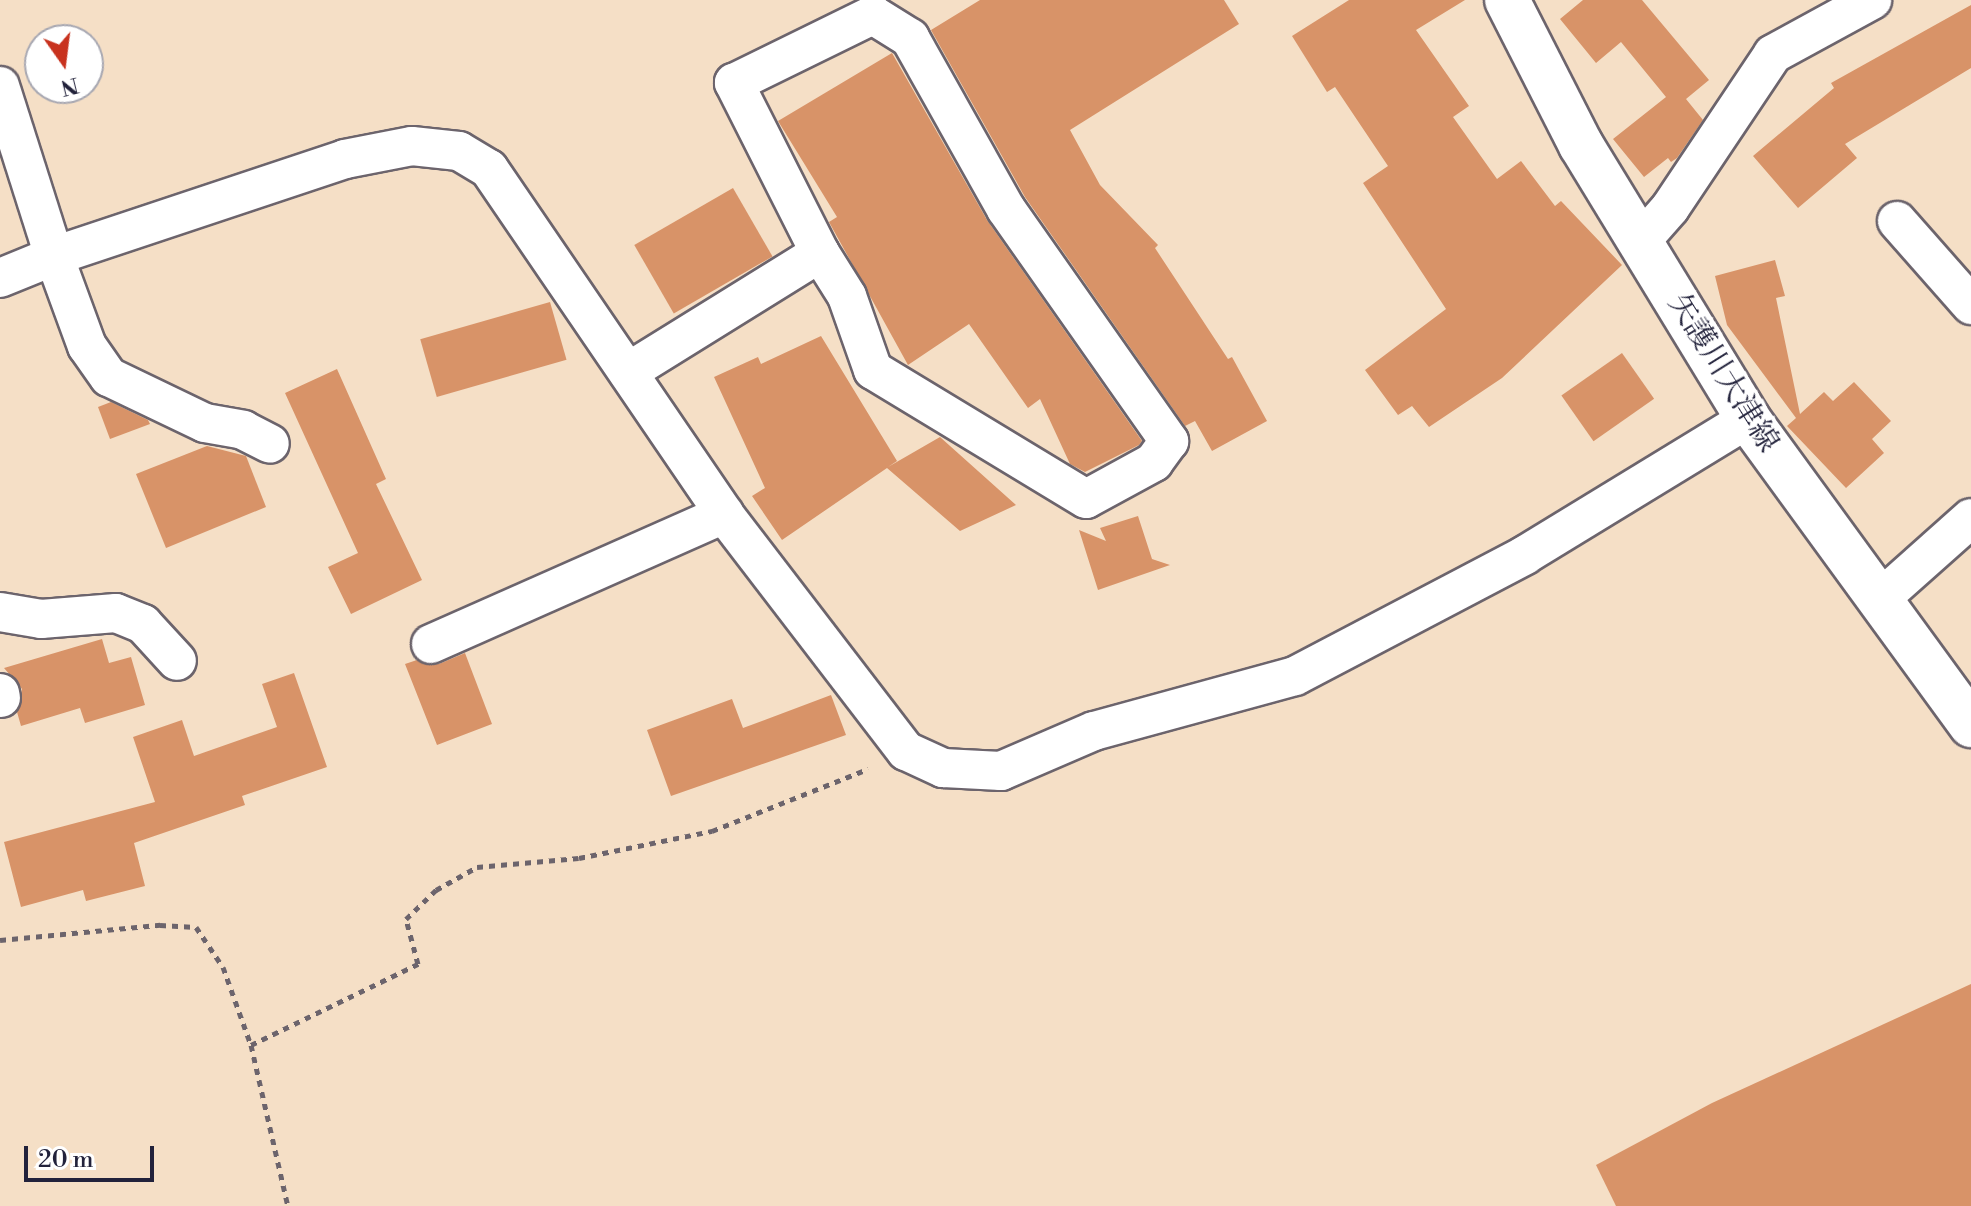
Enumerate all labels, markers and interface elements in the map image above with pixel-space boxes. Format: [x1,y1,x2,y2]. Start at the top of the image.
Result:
north arrow [24,24,104,104]
text: N [58,71,81,101]
street label: 矢護川大津線 [1660,287,1786,459]
scale bar [28,1130,158,1180]
text: 20 m [38,1145,94,1175]

